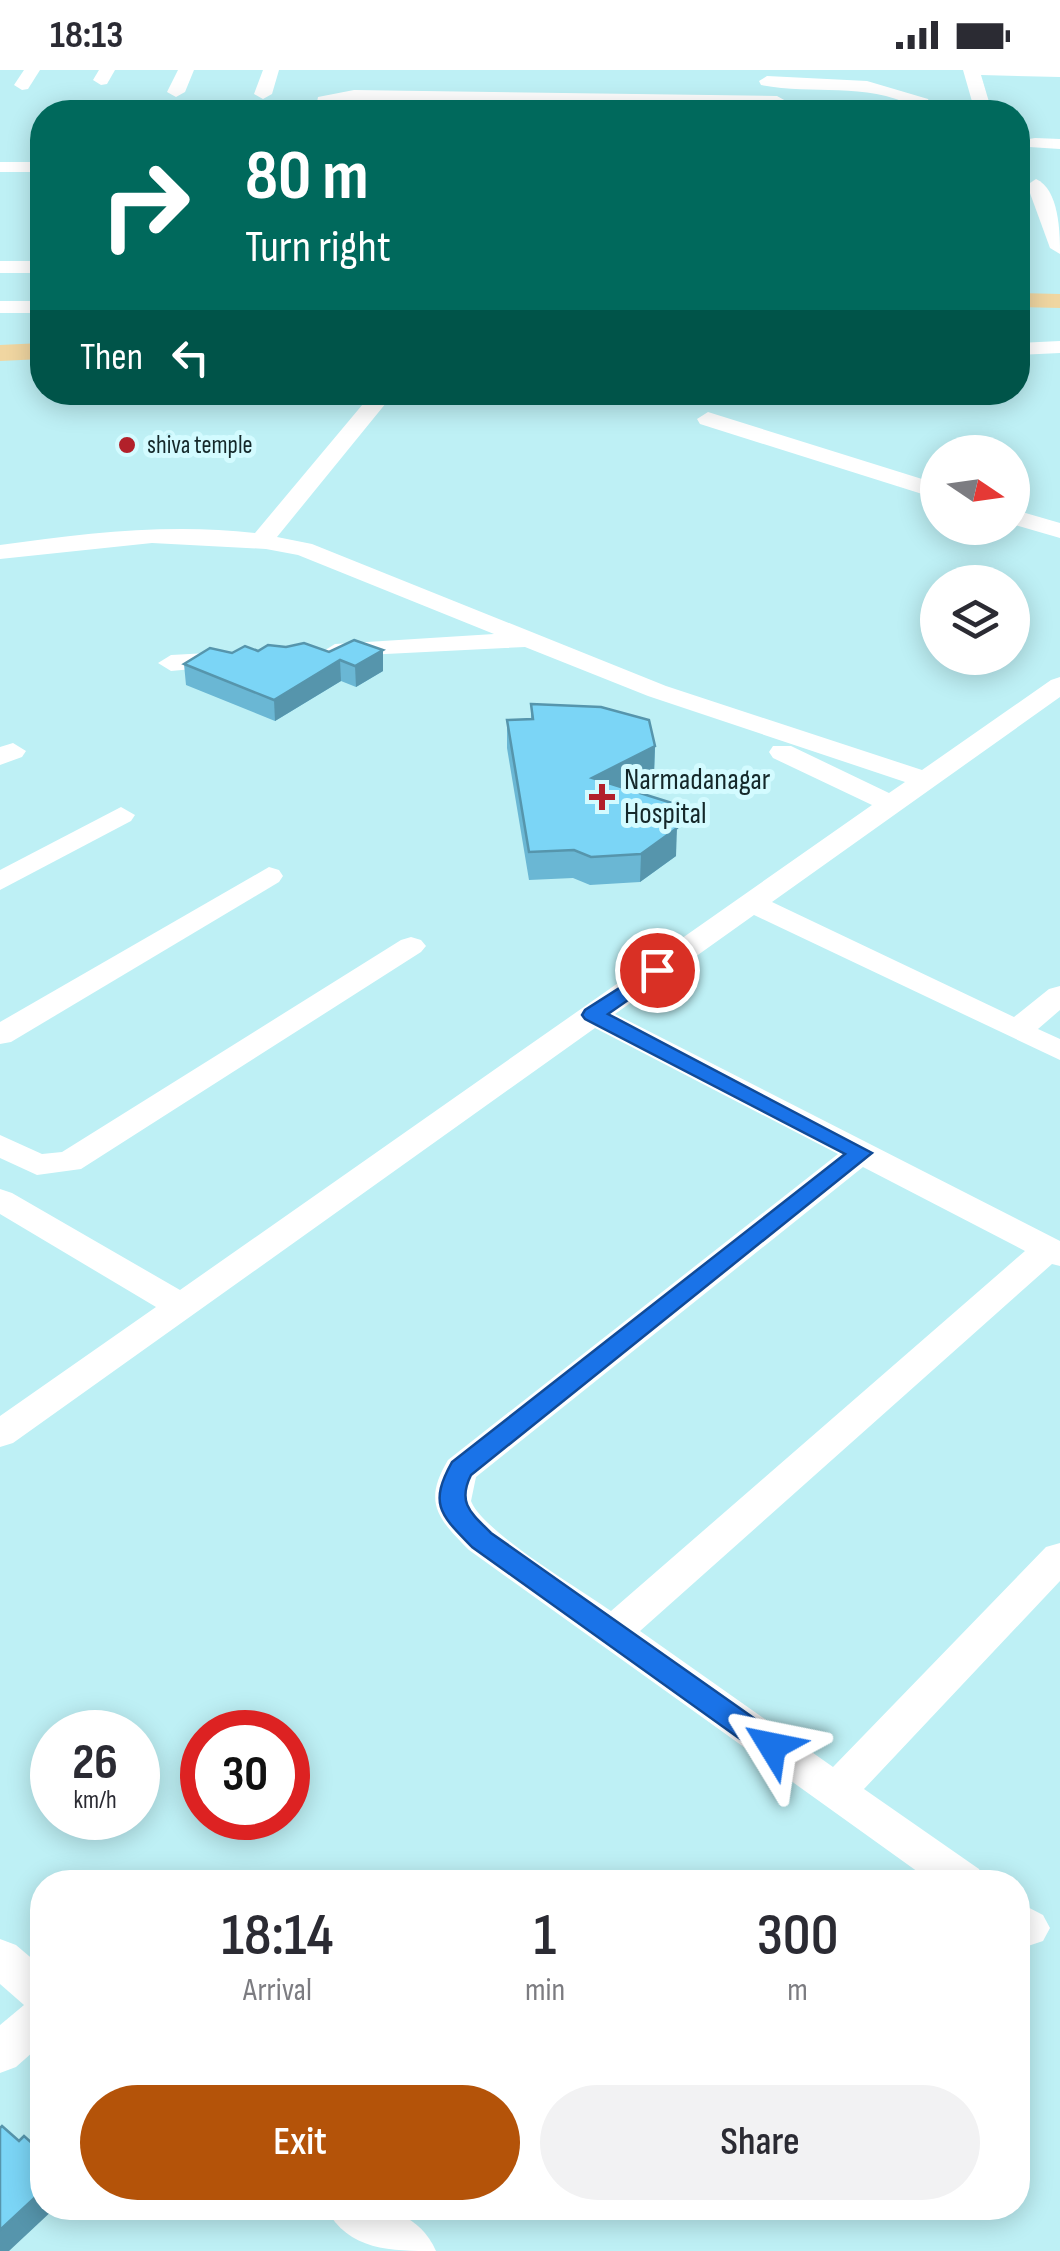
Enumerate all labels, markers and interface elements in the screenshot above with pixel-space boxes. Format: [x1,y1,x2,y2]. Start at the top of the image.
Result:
text: 18:13 [50,13,123,58]
text: 80 m [245,135,369,219]
icon: right [80,140,210,270]
text: Turn right [245,220,391,275]
icon: left [163,330,218,385]
text: Then [80,335,143,380]
place label: shiva temple [147,430,253,461]
marker: shiva temple [116,434,138,456]
north arrow [920,435,1030,545]
map controls [920,435,1030,675]
button: layers [920,565,1030,675]
place label: Narmadanagar Hospital [624,762,771,832]
marker: Narmadanagar Hospital [589,784,615,810]
pin [615,928,700,1013]
icon: arrive [630,943,685,998]
position arrow [720,1694,824,1798]
speed limit sign: 30 [180,1710,310,1840]
text: 26 [72,1733,118,1793]
text: km/h [73,1785,117,1816]
text: 18:14 [222,1900,333,1972]
text: 1 [534,1900,556,1972]
text: 300 [757,1900,838,1972]
text: Arrival [243,1971,312,2010]
text: min [525,1971,565,2010]
text: m [787,1971,808,2010]
button: Exit [80,2085,520,2200]
button: Share [540,2085,980,2200]

